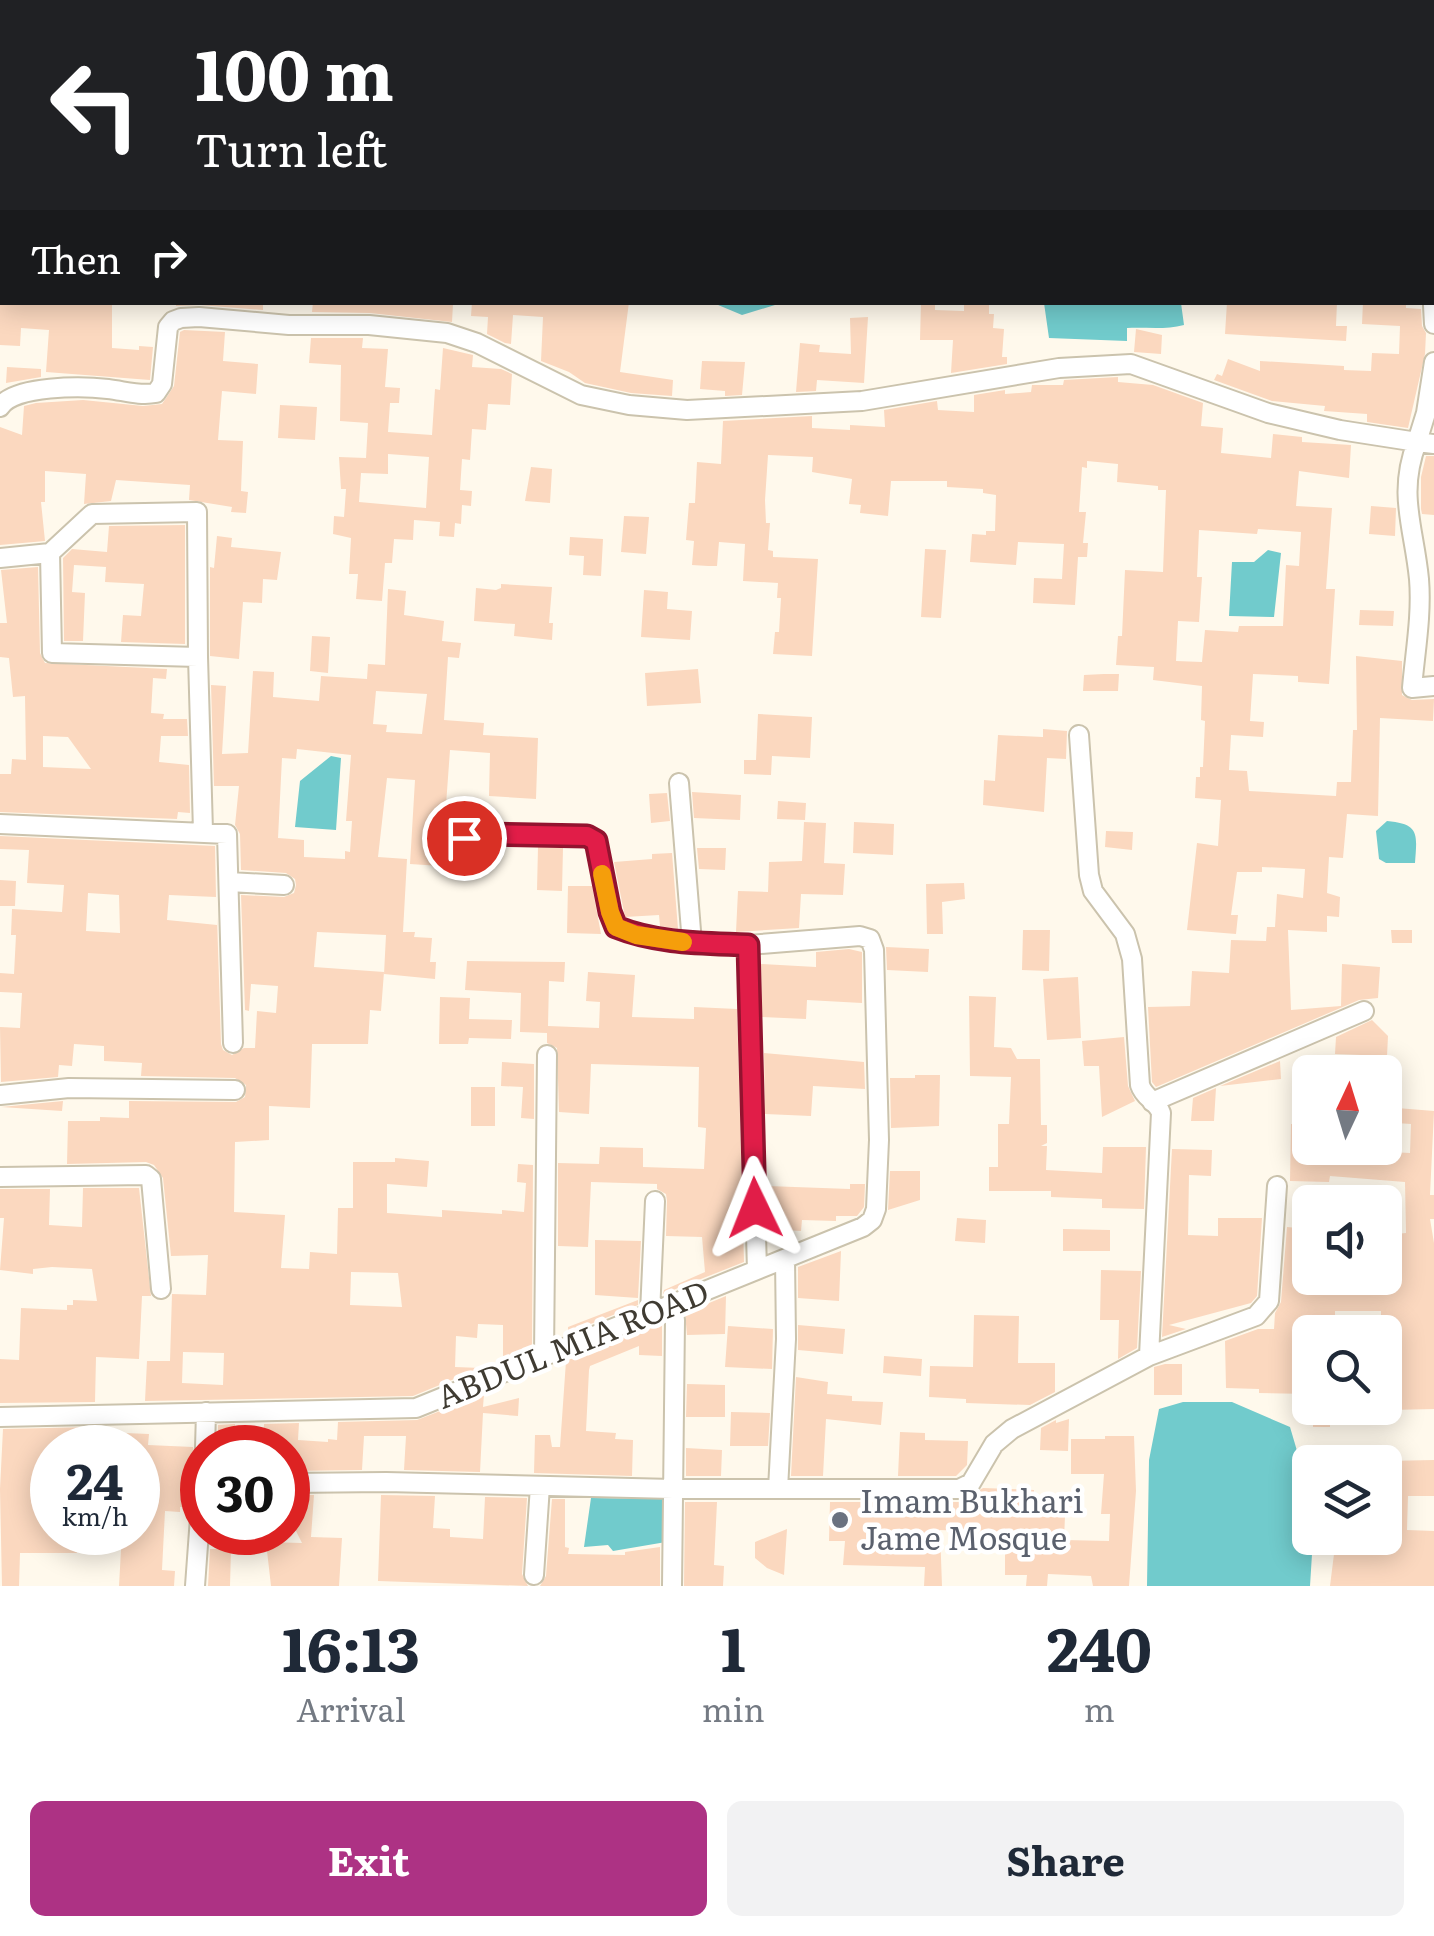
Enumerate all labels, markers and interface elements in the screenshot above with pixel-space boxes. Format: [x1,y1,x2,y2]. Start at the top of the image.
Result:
text: 100 m [195,19,394,123]
icon: left [30,40,160,170]
text: Turn left [195,114,387,181]
text: Then [30,229,121,286]
icon: right [141,230,196,285]
pin [422,796,507,881]
icon: arrive [437,811,492,866]
north arrow [1292,1055,1402,1165]
map controls [1292,1055,1402,1555]
position arrow [703,1156,807,1260]
button: sound [1292,1185,1402,1295]
street label: ABDUL MIA ROAD [429,1266,715,1419]
button: search [1292,1315,1402,1425]
speed limit sign: 30 [180,1425,310,1555]
text: 24 [66,1441,123,1515]
button: layers [1292,1445,1402,1555]
place label: Imam Bukhari Jame Mosque [860,1475,1083,1560]
text: km/h [62,1497,128,1534]
marker: Imam Bukhari Jame Mosque [829,1509,851,1531]
text: 16:13 [282,1601,420,1690]
text: 1 [721,1601,746,1690]
text: 240 [1047,1601,1152,1690]
text: Arrival [296,1684,406,1732]
text: min [702,1684,765,1732]
text: m [1084,1684,1115,1732]
button: Exit [30,1801,707,1916]
button: Share [727,1801,1404,1916]

